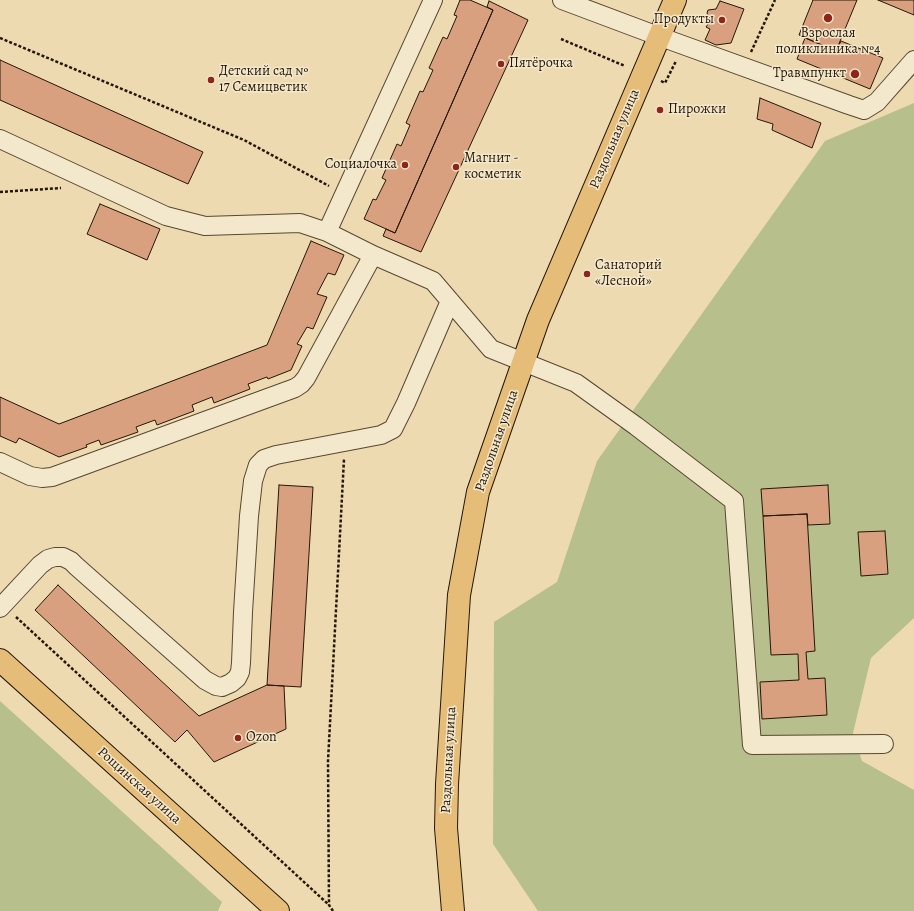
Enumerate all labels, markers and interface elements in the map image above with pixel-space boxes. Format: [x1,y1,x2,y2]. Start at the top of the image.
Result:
place label: Продукты [654,12,714,28]
marker: Взрослая поликлиника №4 [822,12,834,24]
marker: Продукты [717,15,727,25]
place label: Взрослая поликлиника №4 [776,26,880,58]
place label: Пятёрочка [509,56,573,72]
marker: Пятёрочка [496,59,506,69]
place label: Детский сад № 17 Семицветик [219,64,308,96]
place label: Травмпункт [773,66,846,82]
marker: Травмпункт [849,68,861,80]
marker: Детский сад № 17 Семицветик [206,75,216,85]
street label: Раздольная улица [586,87,644,191]
place label: Пирожки [668,102,726,118]
marker: Пирожки [655,105,665,115]
place label: Магнит - косметик [464,151,522,184]
place label: Социалочка [325,157,397,173]
marker: Социалочка [400,160,410,170]
marker: Магнит - косметик [451,162,461,172]
place label: Санаторий «Лесной» [595,258,662,290]
marker: Санаторий «Лесной» [582,269,592,279]
street label: Раздольная улица [472,388,522,494]
street label: Раздольная улица [438,706,460,814]
place label: Ozon [246,730,277,746]
marker: Ozon [233,733,243,743]
street label: Рощинская улица [94,744,184,828]

